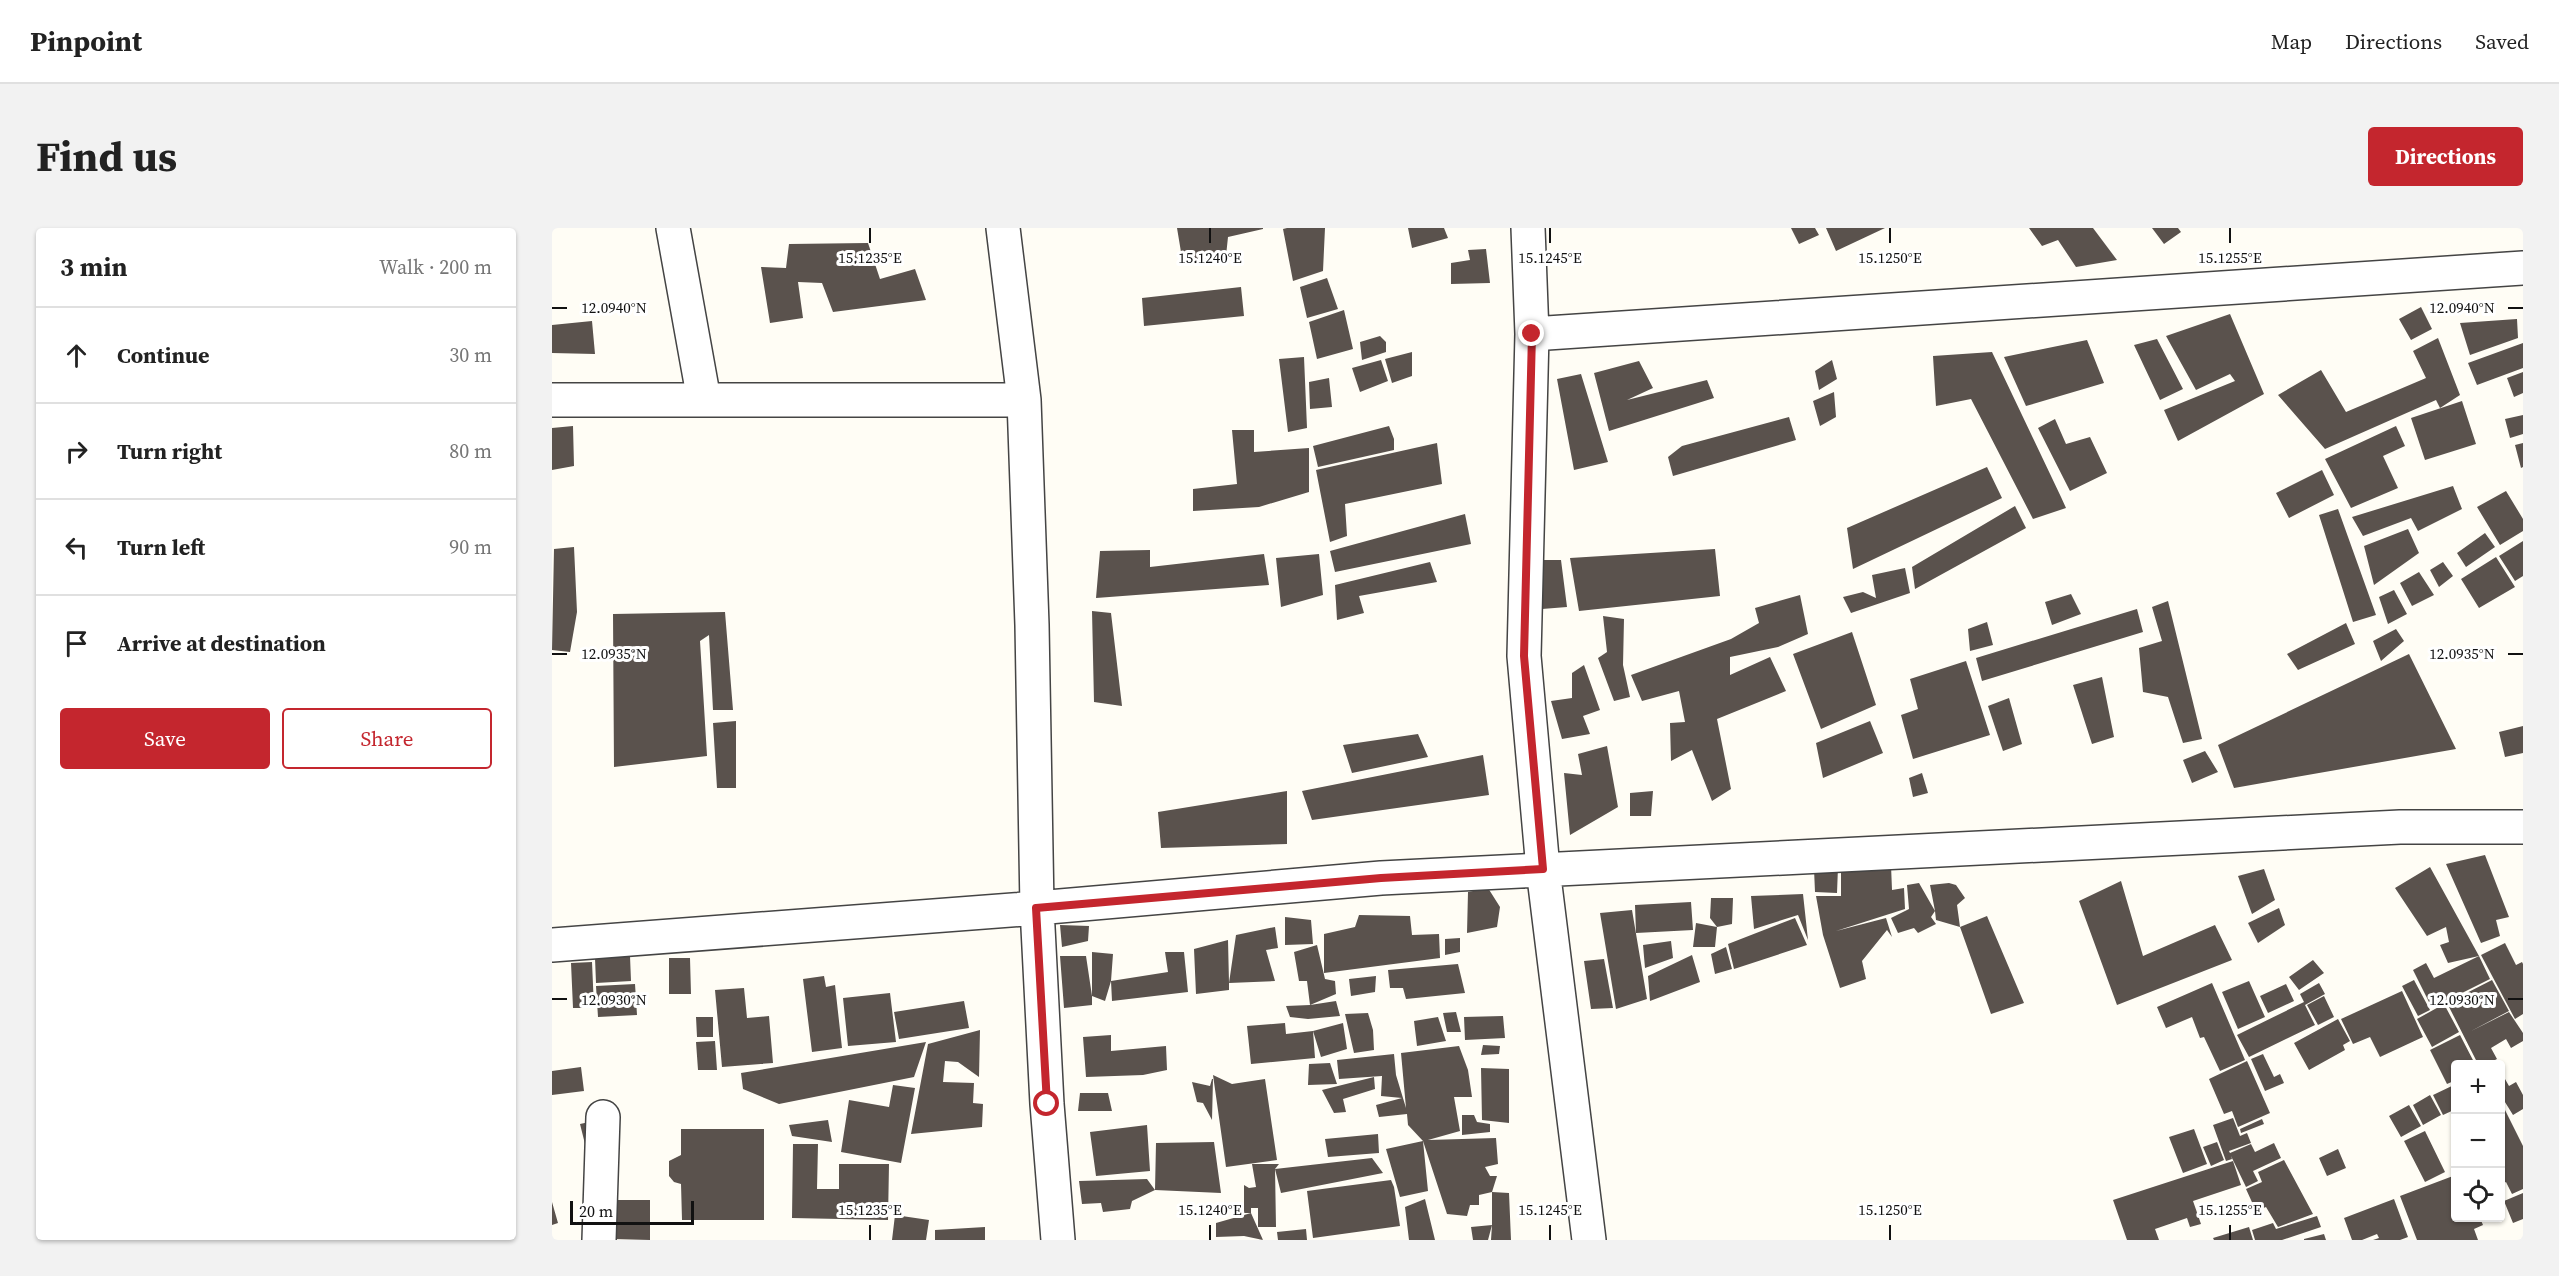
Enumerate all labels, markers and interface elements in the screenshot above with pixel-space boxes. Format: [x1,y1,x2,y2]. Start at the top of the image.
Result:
text: Pinpoint [30,22,142,60]
text: Map [2271,27,2312,56]
text: Directions [2345,27,2442,56]
text: Saved [2475,27,2529,56]
text: Find us [36,127,177,185]
button: Directions [2368,127,2523,186]
text: 15.1235°E [838,247,902,268]
text: 15.1240°E [1178,247,1242,268]
text: 15.1245°E [1518,247,1582,268]
text: 15.1250°E [1858,247,1922,268]
text: 15.1255°E [2198,247,2262,268]
text: 3 min [60,249,127,285]
text: Walk · 200 m [379,253,492,281]
text: 12.0940°N [581,297,647,318]
text: 12.0940°N [2429,297,2495,318]
route end [1518,320,1544,346]
icon: ahead [60,339,93,372]
text: Continue [117,340,210,370]
text: 30 m [449,341,492,369]
icon: right [60,435,93,468]
text: Turn right [117,436,222,466]
text: 80 m [449,437,492,465]
icon: left [60,531,93,564]
text: Turn left [117,532,205,562]
text: 90 m [449,533,492,561]
icon: arrive [60,627,93,660]
text: Arrive at destination [117,628,326,658]
text: 12.0935°N [581,643,647,664]
text: 12.0935°N [2429,643,2495,664]
button: Save [60,708,270,769]
button: Share [282,708,492,769]
text: 12.0930°N [581,989,647,1010]
text: 12.0930°N [2429,989,2495,1010]
map controls [2451,1060,2505,1222]
button: + [2451,1060,2505,1114]
route start [1033,1090,1059,1116]
button: − [2451,1114,2505,1168]
button: locate [2451,1168,2505,1222]
scale bar [570,1198,694,1226]
text: 15.1235°E [838,1199,902,1220]
text: 15.1240°E [1178,1199,1242,1220]
text: 15.1245°E [1518,1199,1582,1220]
text: 15.1250°E [1858,1199,1922,1220]
text: 15.1255°E [2198,1199,2262,1220]
text: 20 m [579,1200,613,1222]

